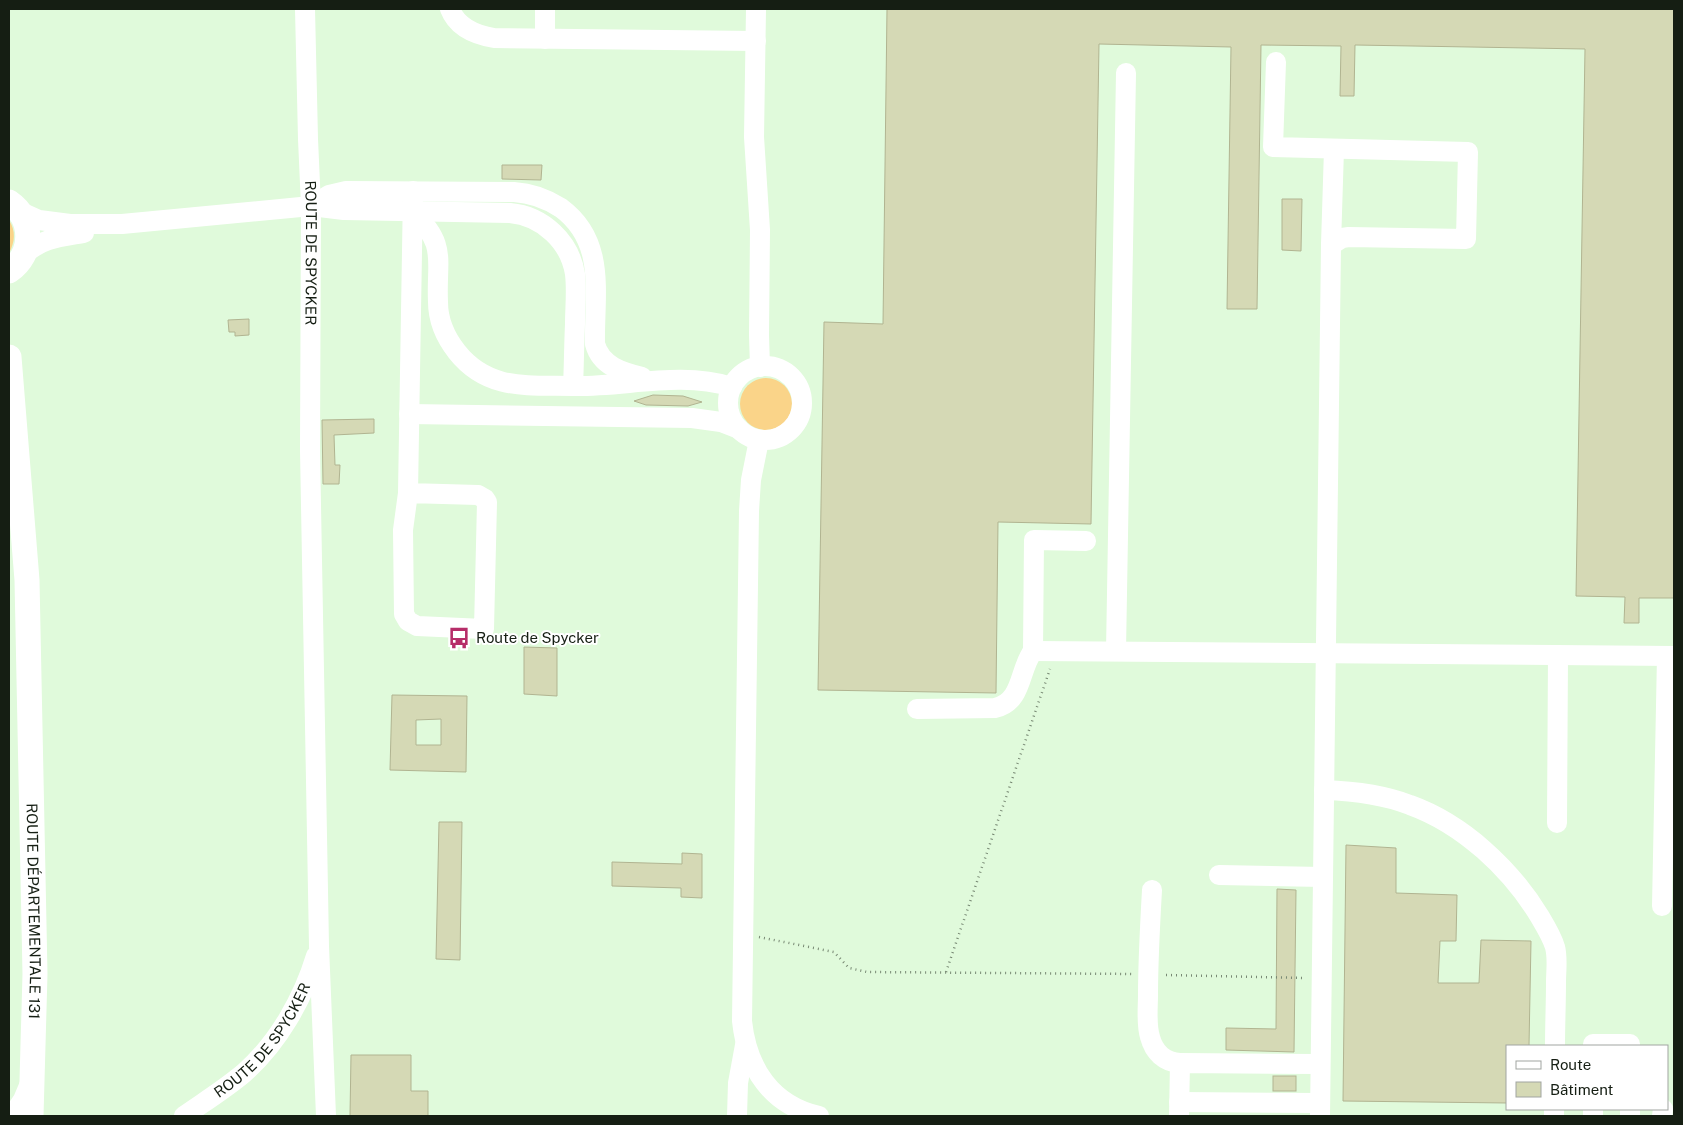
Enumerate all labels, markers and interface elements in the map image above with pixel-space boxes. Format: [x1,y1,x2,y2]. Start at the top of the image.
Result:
street label: ROUTE DE SPYCKER [302,180,320,325]
bus stop icon: Route de Spycker [446,625,472,651]
place label: Route de Spycker [476,629,599,646]
street label: ROUTE DÉPARTEMENTALE 131 [24,803,44,1020]
street label: ROUTE DE SPYCKER [211,980,313,1101]
legend [1506,1045,1668,1110]
text: Route [1550,1056,1591,1073]
text: Bâtiment [1550,1081,1613,1098]

